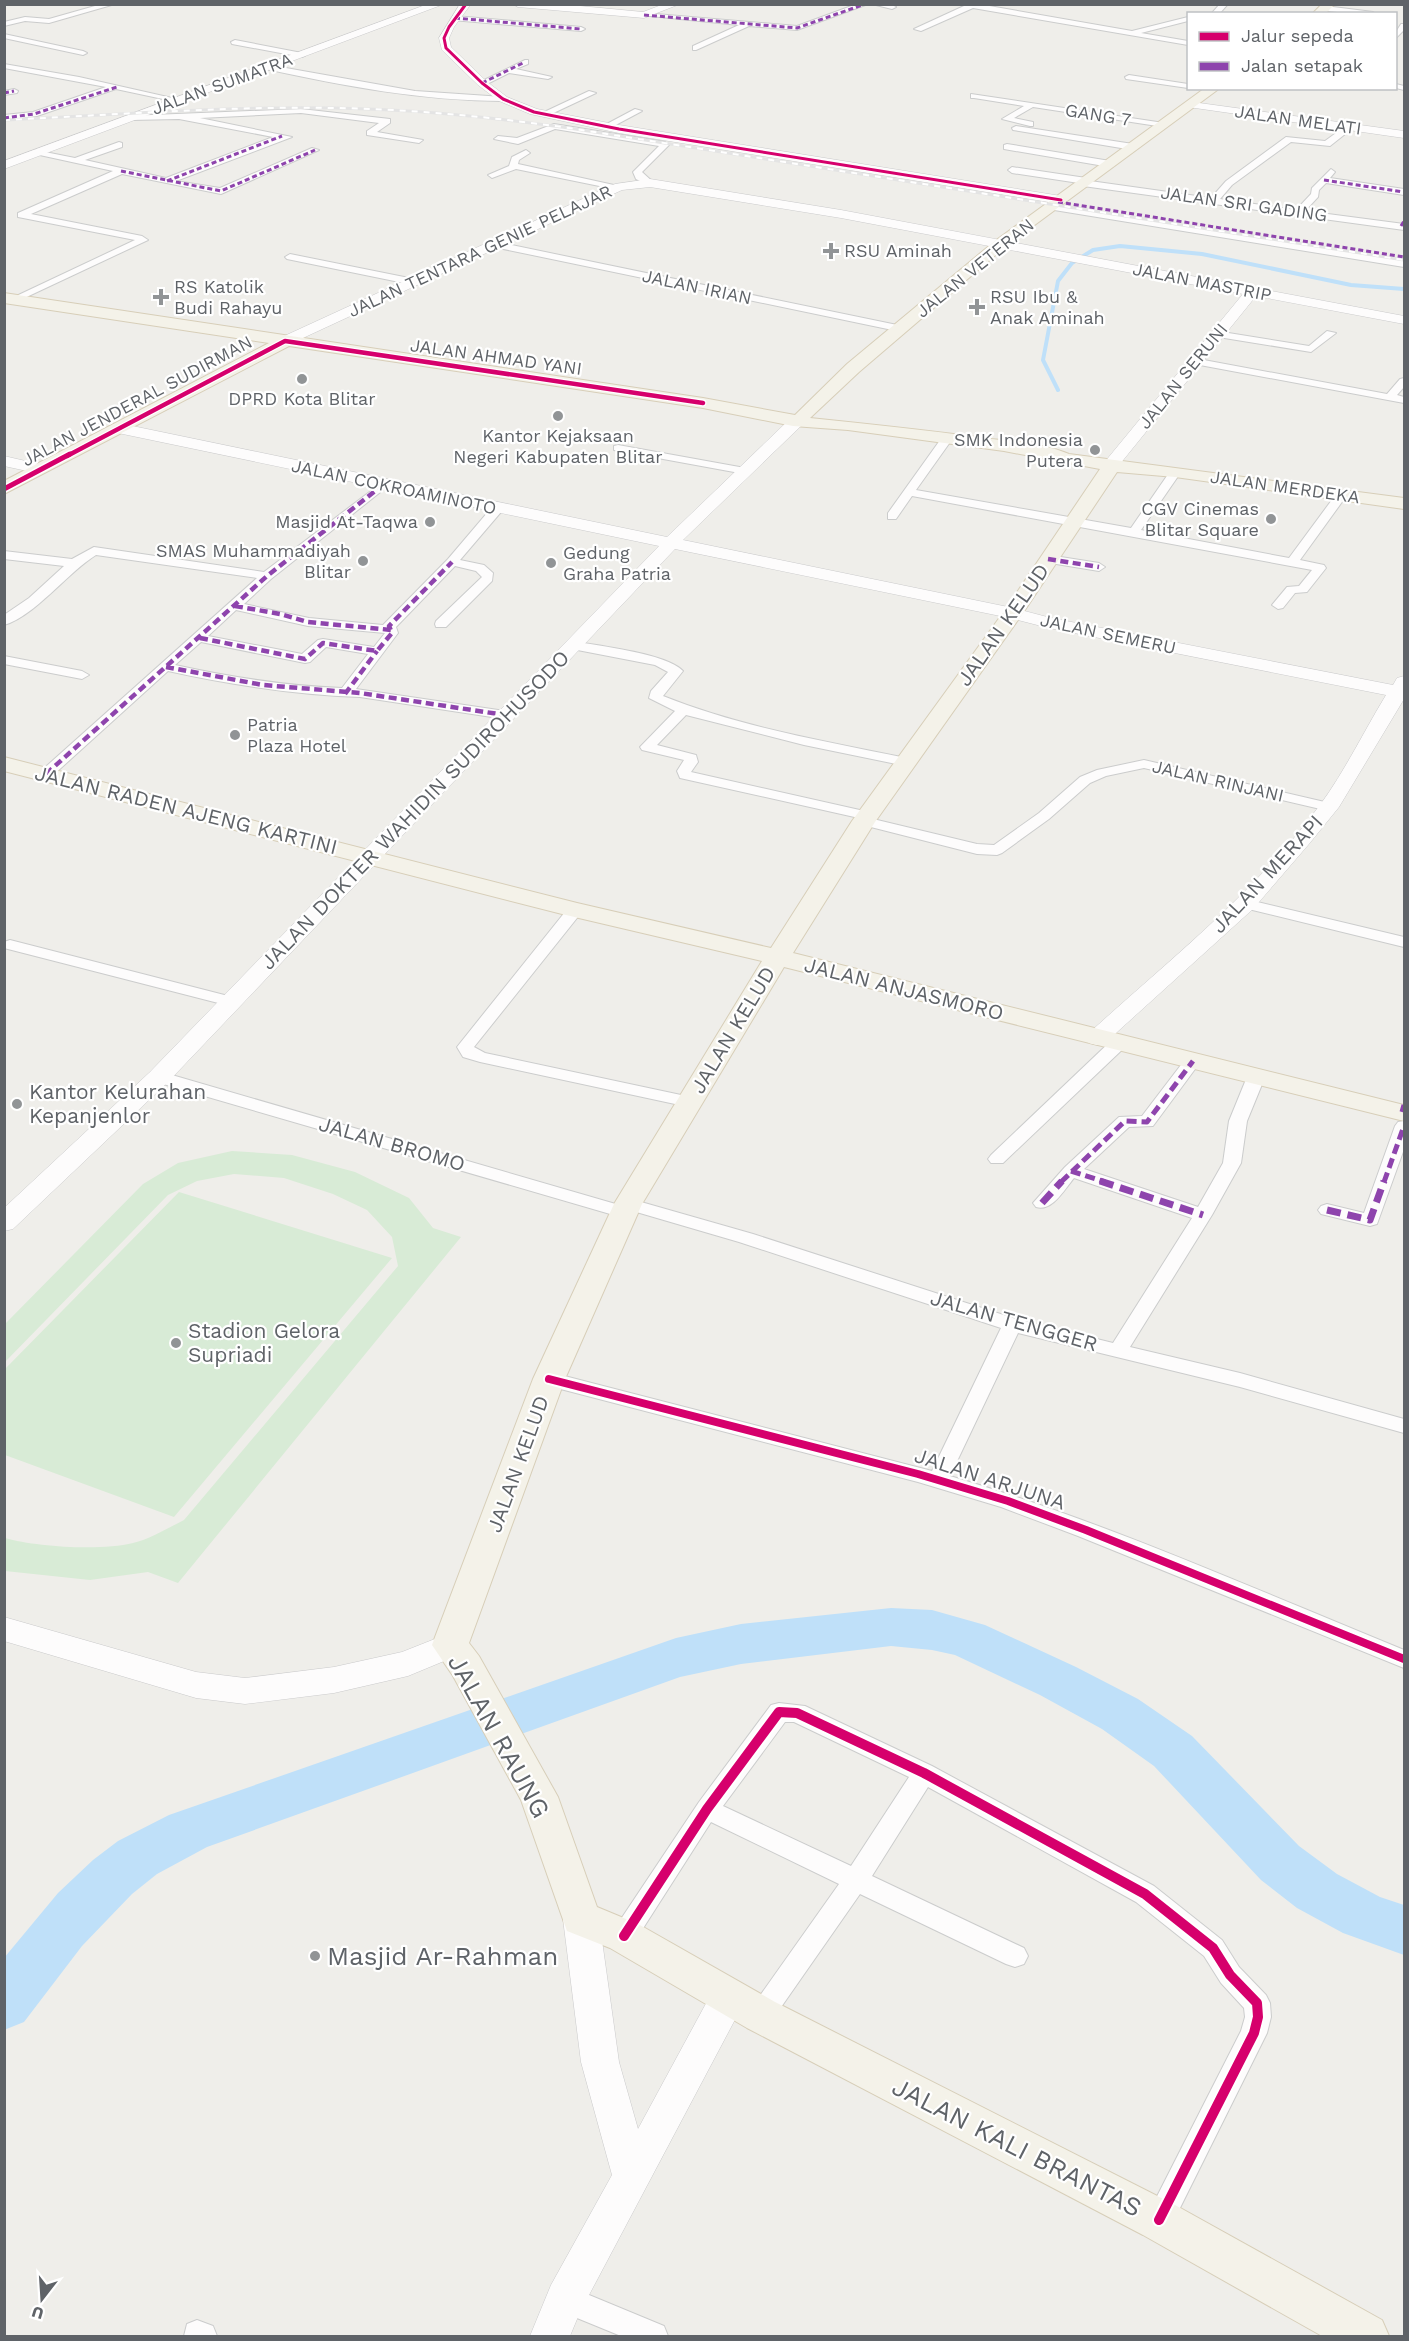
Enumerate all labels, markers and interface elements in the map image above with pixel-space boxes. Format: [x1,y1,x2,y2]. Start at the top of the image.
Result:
legend [1187,12,1397,90]
text: Jalur sepeda [1241,25,1354,46]
street label: JALAN SUMATRA [149,48,295,119]
text: Jalan setapak [1241,55,1363,76]
street label: GANG 7 [1064,99,1133,130]
street label: JALAN MELATI [1233,100,1363,139]
street label: JALAN TENTARA GENIE PELAJAR [345,180,615,321]
street label: JALAN SRI GADING [1159,181,1329,226]
street label: JALAN VETERAN [911,214,1038,322]
place label: RSU Aminah [844,240,952,261]
marker: RSU Aminah [822,242,840,260]
street label: JALAN MASTRIP [1131,258,1273,305]
street label: JALAN IRIAN [640,265,754,308]
place label: RS Katolik Budi Rahayu [174,276,282,318]
place label: RSU Ibu & Anak Aminah [990,286,1105,328]
marker: RS Katolik Budi Rahayu [152,288,170,306]
marker: RSU Ibu & Anak Aminah [968,298,986,316]
street label: JALAN SERUNI [1134,319,1232,433]
street label: JALAN JENDERAL SUDIRMAN [18,331,256,470]
street label: JALAN AHMAD YANI [409,334,583,379]
marker: DPRD Kota Blitar [295,372,309,386]
place label: DPRD Kota Blitar [228,388,376,409]
marker: Kantor Kejaksaan Negeri Kabupaten Blitar [551,409,565,423]
place label: Kantor Kejaksaan Negeri Kabupaten Blitar [453,425,663,467]
place label: SMK Indonesia Putera [954,429,1083,471]
marker: SMK Indonesia Putera [1088,443,1102,457]
street label: JALAN COKROAMINOTO [290,455,499,519]
street label: JALAN MERDEKA [1209,466,1361,507]
place label: CGV Cinemas Blitar Square [1141,498,1259,540]
place label: Masjid At-Taqwa [275,511,418,532]
marker: CGV Cinemas Blitar Square [1264,512,1278,526]
marker: Masjid At-Taqwa [423,515,437,529]
place label: SMAS Muhammadiyah Blitar [156,540,351,582]
place label: Gedung Graha Patria [563,542,671,584]
marker: SMAS Muhammadiyah Blitar [356,554,370,568]
marker: Gedung Graha Patria [544,556,558,570]
street label: JALAN KELUD [951,559,1054,691]
street label: JALAN SEMERU [1038,609,1178,658]
street label: JALAN DOKTER WAHIDIN SUDIROHUSODO [255,645,574,974]
place label: Patria Plaza Hotel [247,714,347,756]
marker: Patria Plaza Hotel [228,728,242,742]
street label: JALAN RINJANI [1150,755,1286,806]
street label: JALAN RADEN AJENG KARTINI [32,760,340,859]
street label: JALAN MERAPI [1206,809,1328,938]
street label: JALAN ANJASMORO [802,952,1006,1025]
street label: JALAN KELUD [685,962,780,1098]
place label: Kantor Kelurahan Kepanjenlor [29,1079,206,1128]
marker: Kantor Kelurahan Kepanjenlor [10,1097,24,1111]
street label: JALAN BROMO [316,1111,468,1176]
street label: JALAN TENGGER [928,1285,1101,1356]
place label: Stadion Gelora Supriadi [188,1318,340,1367]
marker: Stadion Gelora Supriadi [169,1336,183,1350]
street label: JALAN KELUD [481,1392,554,1536]
street label: JALAN ARJUNA [912,1442,1069,1515]
street label: JALAN RAUNG [442,1649,556,1823]
place label: Masjid Ar-Rahman [327,1941,558,1971]
marker: Masjid Ar-Rahman [308,1949,322,1963]
street label: JALAN KALI BRANTAS [887,2071,1147,2223]
north arrow [12,2269,72,2329]
text: U [30,2302,46,2324]

